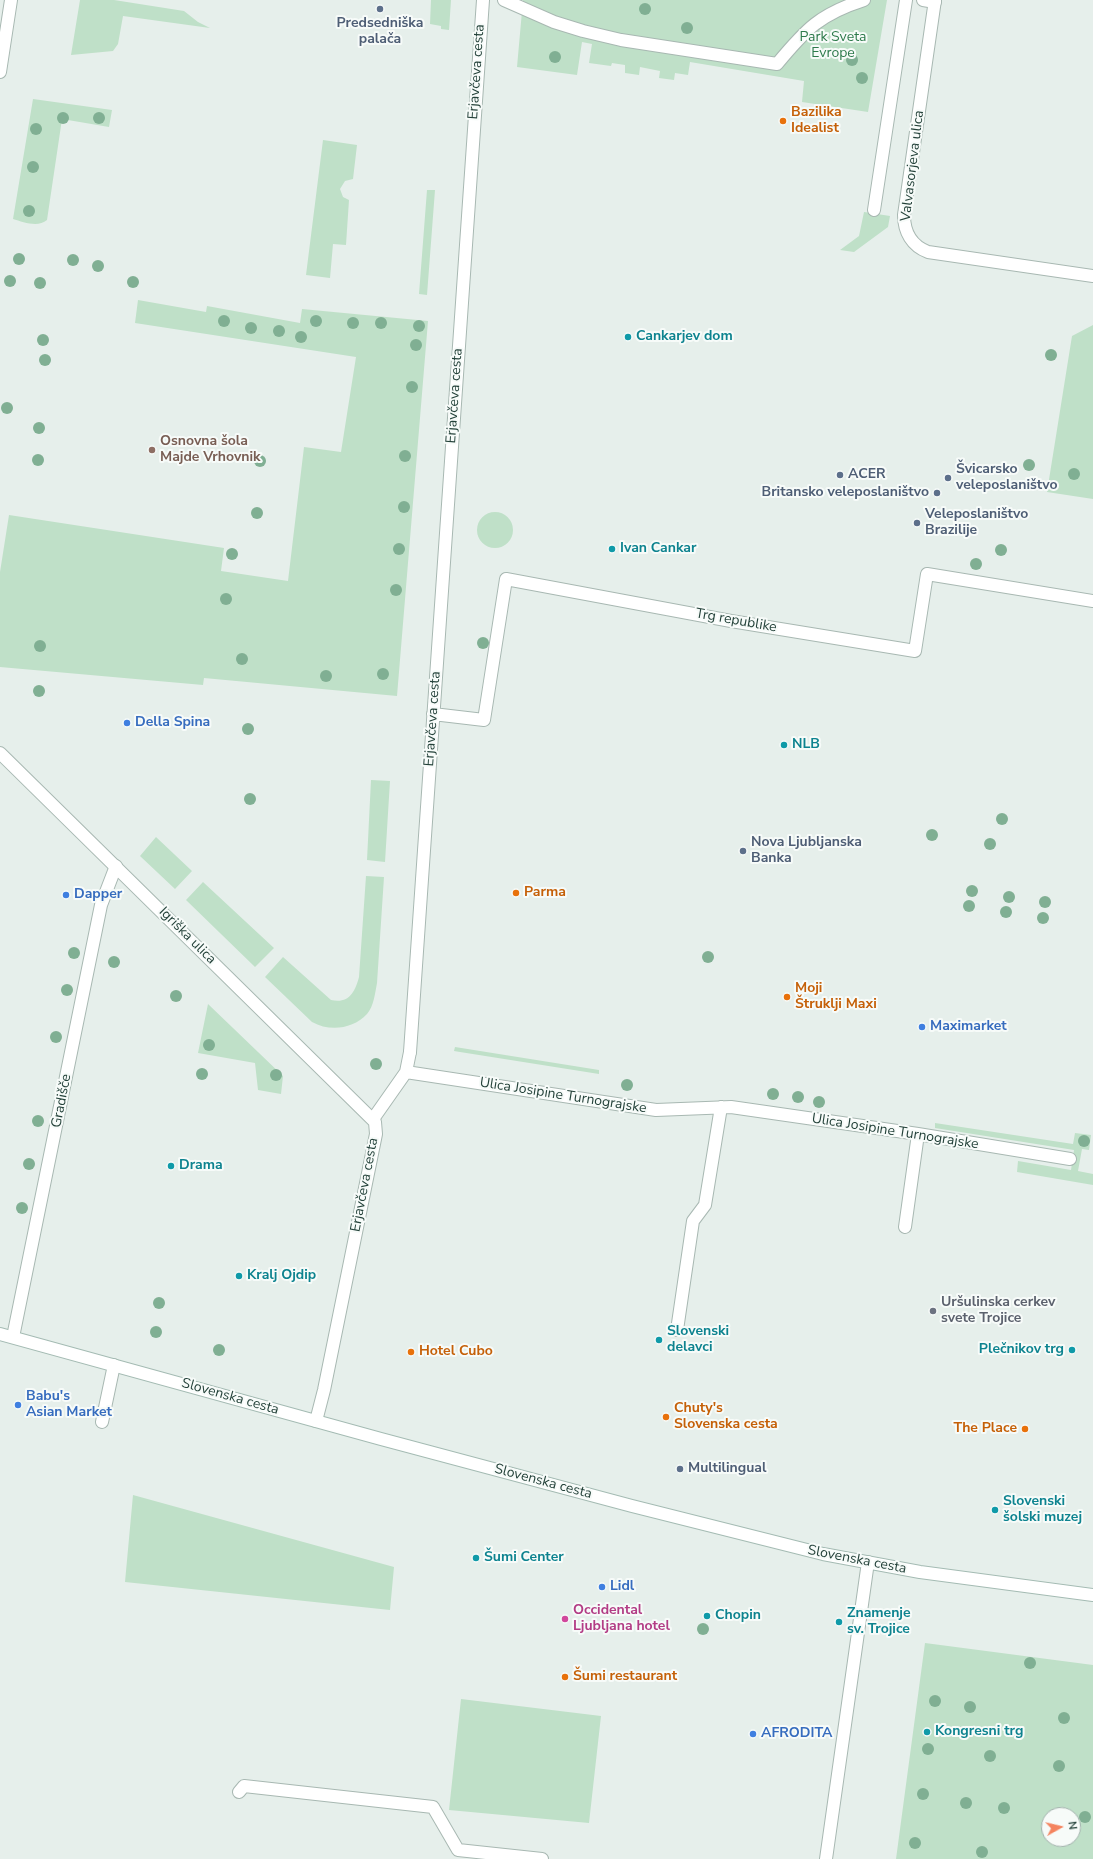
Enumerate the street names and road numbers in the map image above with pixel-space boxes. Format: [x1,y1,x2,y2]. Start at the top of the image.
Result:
street label: Erjavčeva cesta [465,24,489,120]
street label: Valvasorjeva ulica [898,109,928,223]
street label: Erjavčeva cesta [443,348,467,444]
street label: Trg republike [694,606,778,636]
street label: Erjavčeva cesta [421,671,445,767]
street label: Igriška ulica [155,904,219,968]
street label: Gradišče [49,1073,75,1129]
street label: Ulica Josipine Turnograjske [478,1075,648,1117]
street label: Ulica Josipine Turnograjske [810,1111,980,1153]
street label: Erjavčeva cesta [348,1137,382,1233]
street label: Slovenska cesta [179,1375,281,1419]
street label: Slovenska cesta [492,1461,594,1503]
street label: Slovenska cesta [806,1542,908,1578]

